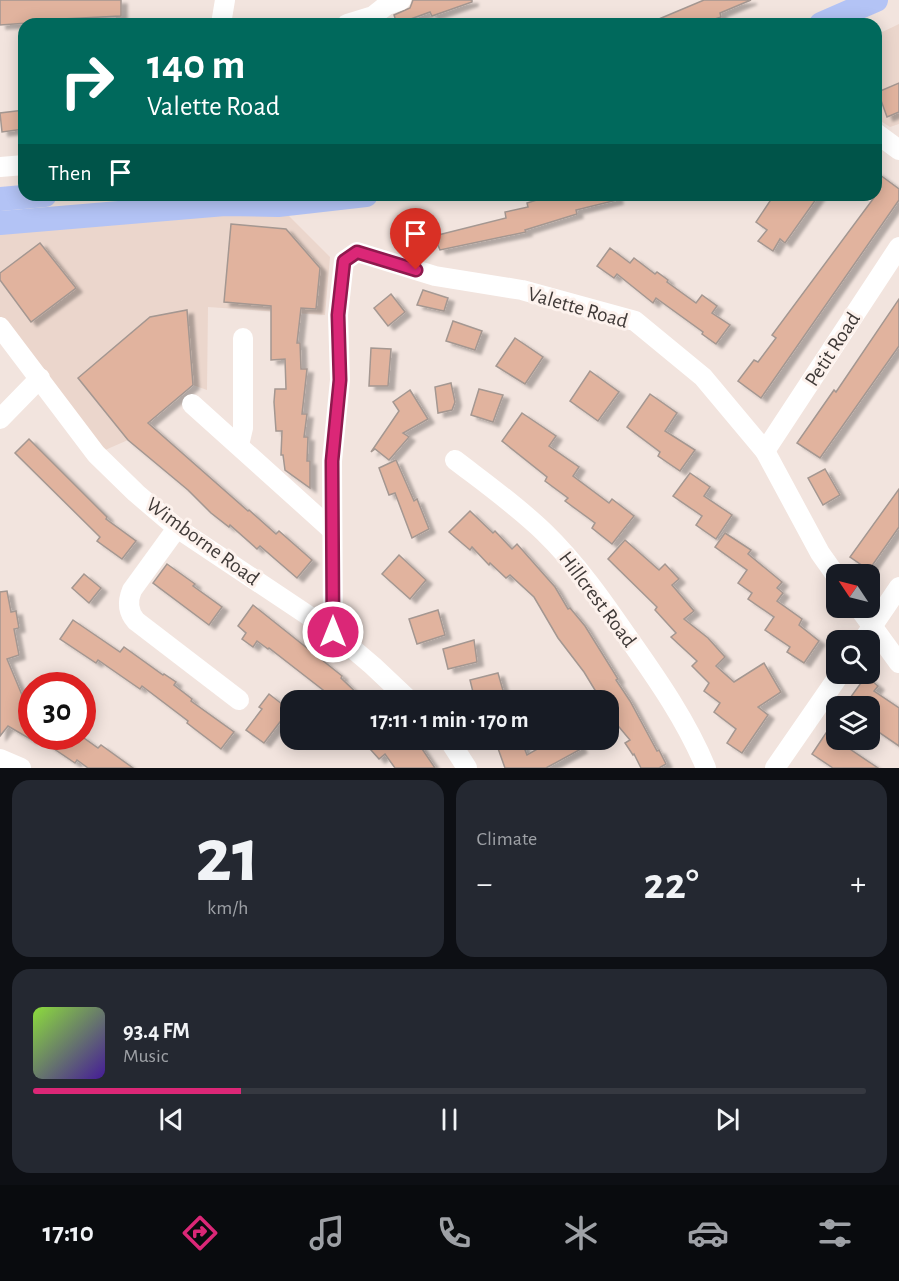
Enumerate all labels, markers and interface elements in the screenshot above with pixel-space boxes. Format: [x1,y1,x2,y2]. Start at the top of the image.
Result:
icon: right [48,42,126,120]
text: 140 m [147,44,245,86]
text: Valette Road [147,93,280,120]
icon: arrive [104,156,137,189]
text: Then [48,162,92,184]
pin [390,208,441,270]
icon: arrive [399,217,432,250]
street label: Valette Road [525,283,631,332]
street label: Petit Road [801,308,864,390]
street label: Wimborne Road [142,494,263,589]
street label: Hillcrest Road [555,548,640,651]
north arrow [826,564,880,618]
map controls [826,564,880,750]
position arrow [301,600,365,664]
button: search [826,630,880,684]
speed limit sign: 30 [18,672,96,750]
button: layers [826,696,880,750]
text: 17:11 · 1 min · 170 m [370,709,529,731]
text: 21 [195,818,260,896]
text: Climate [477,829,537,849]
text: 22° [643,862,699,907]
text: − [477,868,492,901]
text: + [850,868,866,901]
text: km/h [207,898,248,918]
text: 93.4 FM [123,1020,190,1042]
text: Music [123,1046,169,1066]
icon: previous [155,1103,188,1136]
icon: pause [433,1103,466,1136]
icon: next [711,1103,744,1136]
icon: directions [179,1212,221,1254]
icon: music [306,1212,348,1254]
icon: phone [433,1212,475,1254]
icon: climate [560,1212,602,1254]
icon: car [687,1212,729,1254]
icon: filters [814,1212,856,1254]
text: 17:10 [43,1219,94,1246]

